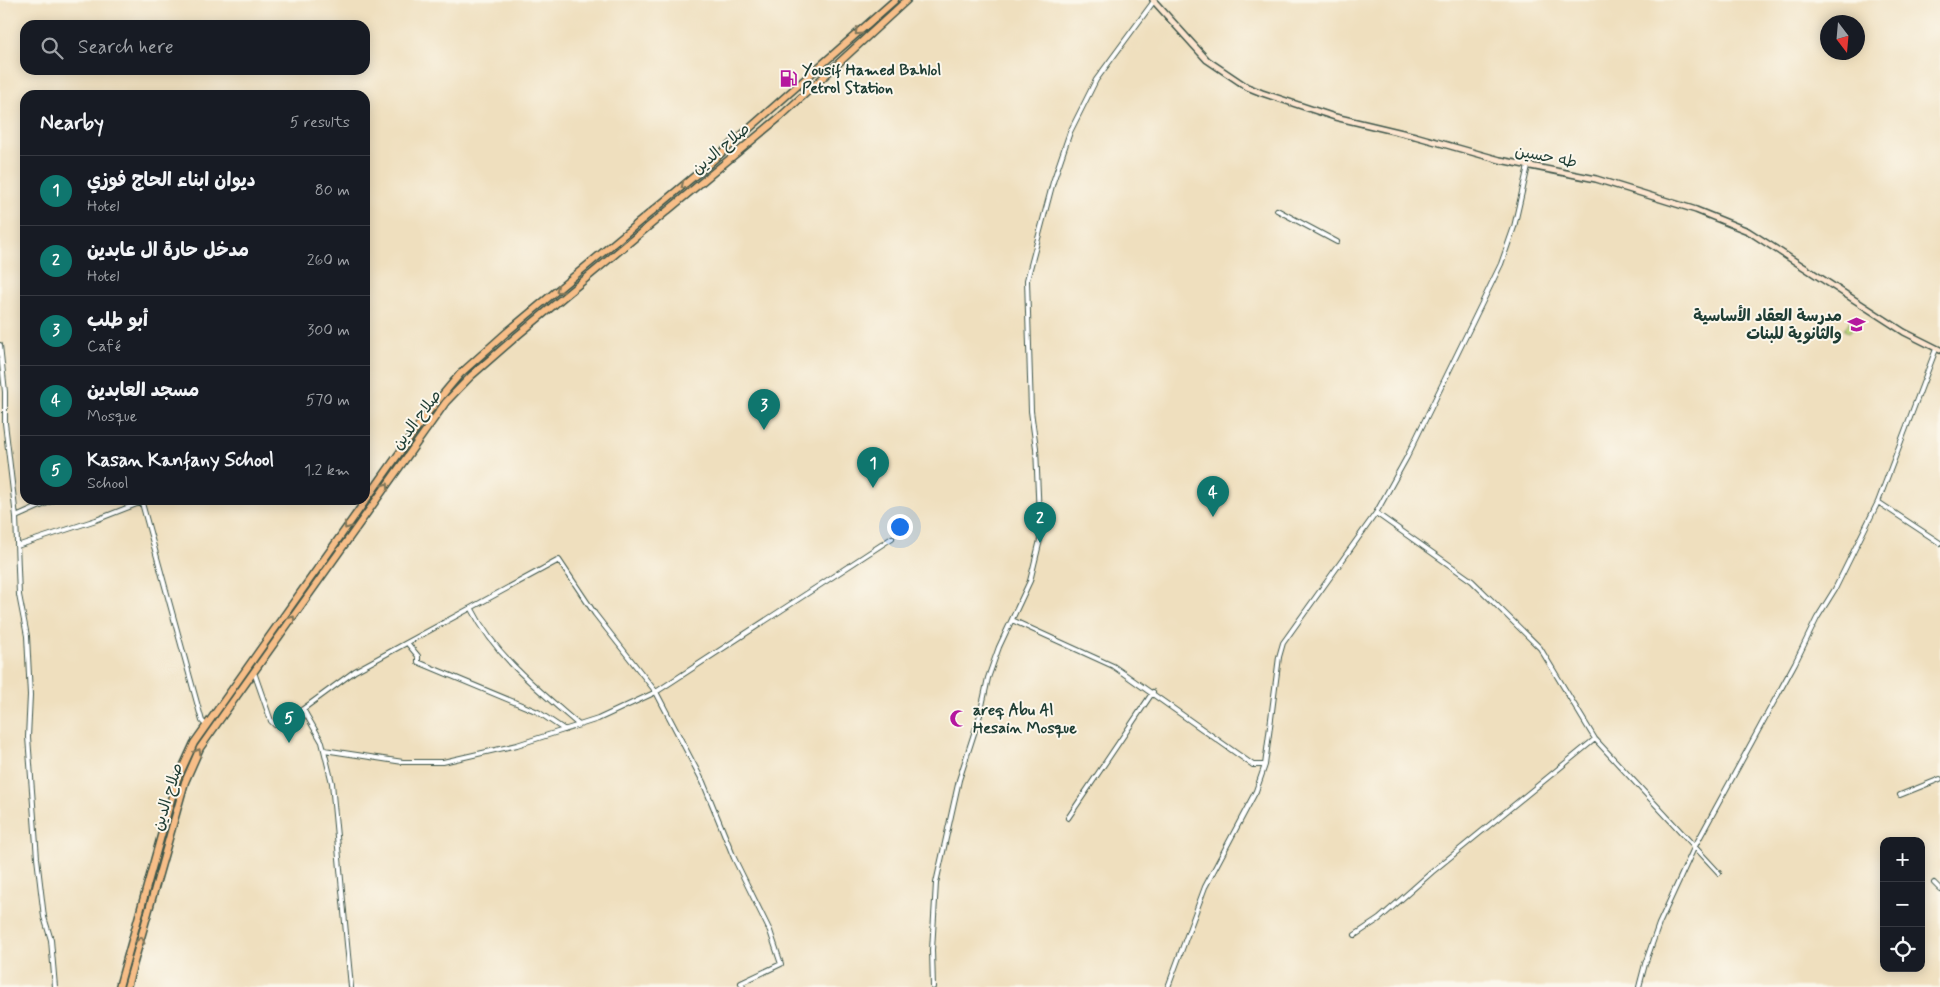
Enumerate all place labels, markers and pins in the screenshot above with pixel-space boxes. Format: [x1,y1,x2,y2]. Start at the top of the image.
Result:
place label: Yousif Hamed Bahlol Petrol Station [802,60,941,99]
fuel station icon: Yousif Hamed Bahlol Petrol Station [778,69,798,89]
place label: مدرسة العقاد الأساسية والثانوية للبنات [1693,304,1842,345]
school or university icon: مدرسة العقاد الأساسية والثانوية للبنات [1846,315,1866,335]
pin: 3 [748,389,780,430]
pin: 1 [857,447,889,488]
pin: 4 [1197,476,1229,517]
pin: 2 [1024,502,1056,543]
place label: areq Abu Al Hesain Mosque [973,700,1077,739]
pin: 5 [273,702,305,743]
mosque icon: areq Abu Al Hesain Mosque [949,709,969,729]

